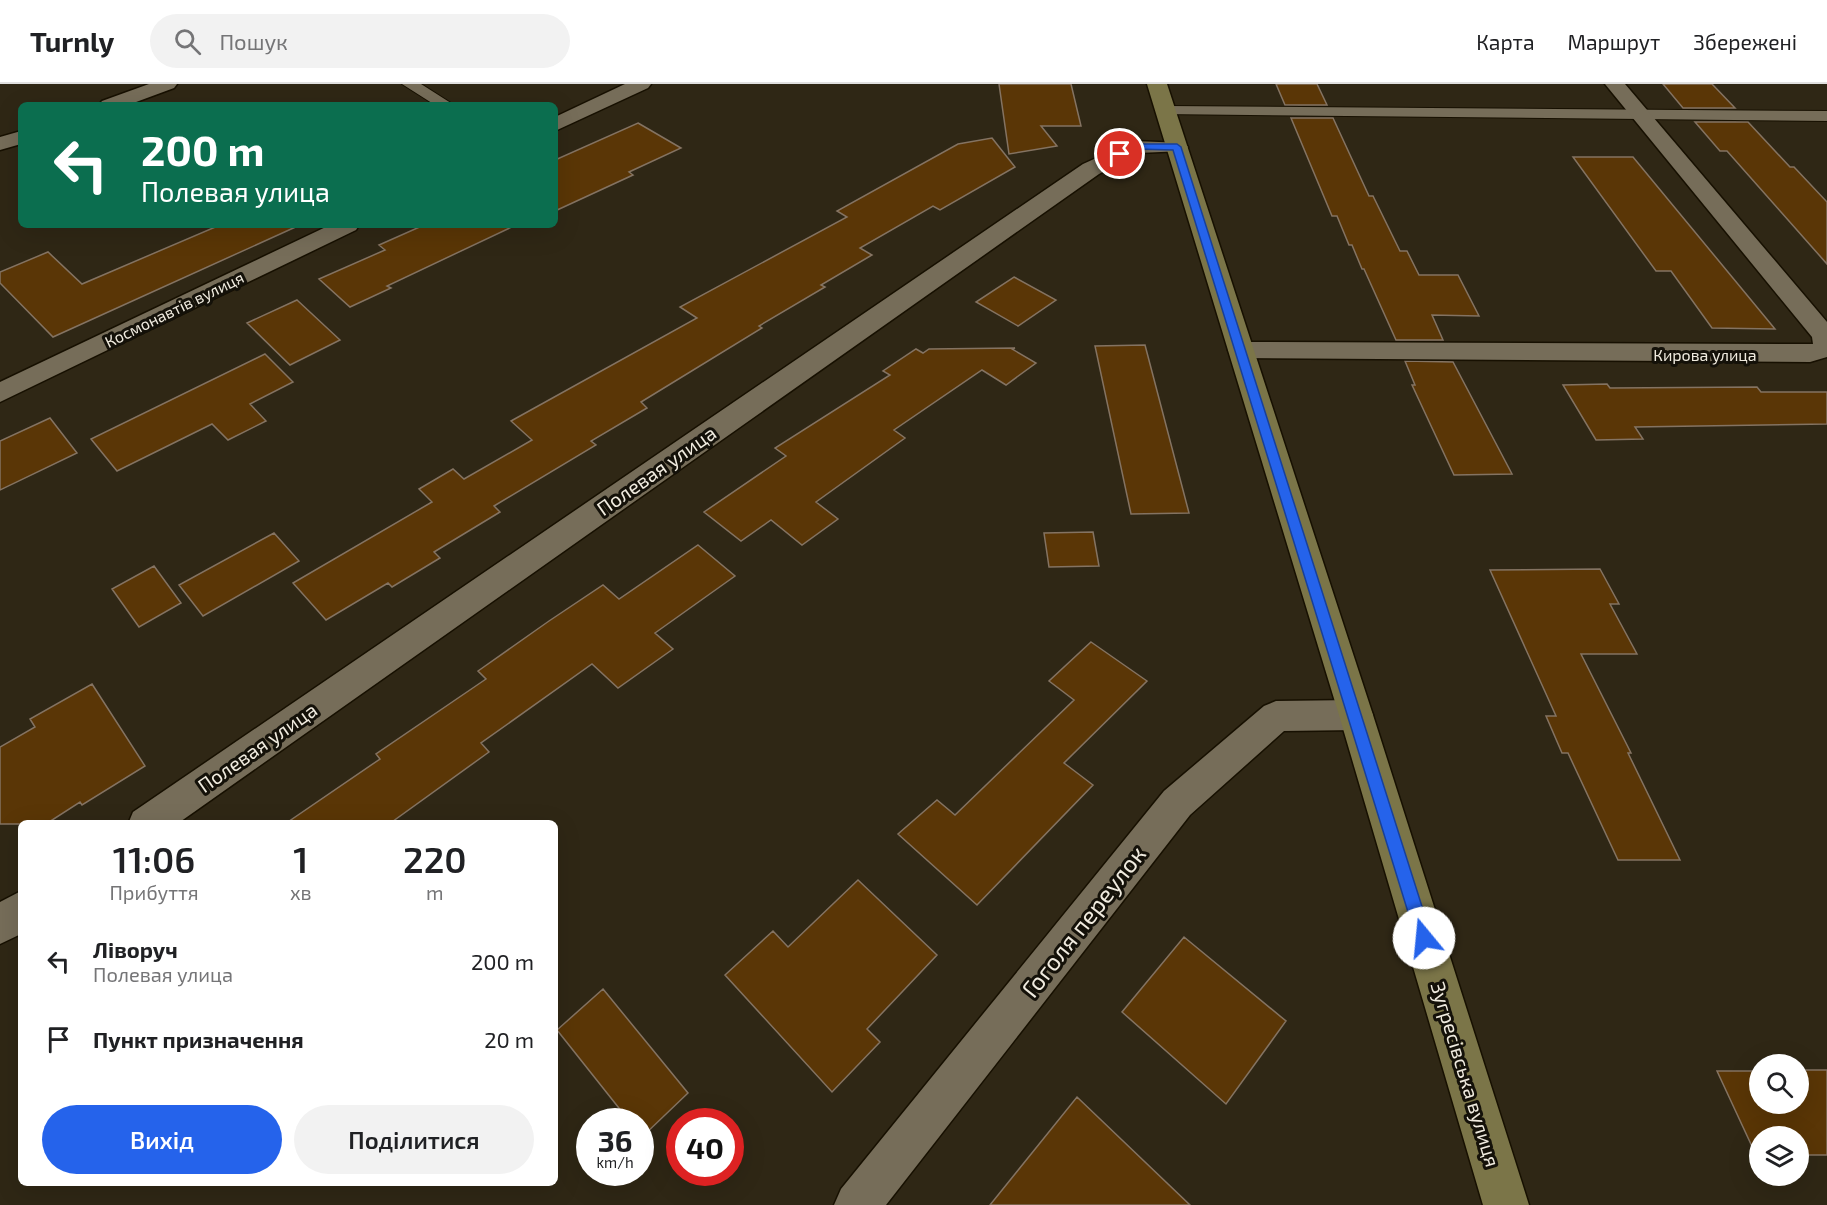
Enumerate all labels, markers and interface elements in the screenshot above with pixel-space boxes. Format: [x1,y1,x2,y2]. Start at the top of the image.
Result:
search box [150,14,570,68]
text: Turnly [30,24,114,58]
icon: search [171,25,204,58]
text: Пошук [219,28,288,54]
text: Карта [1476,29,1535,54]
text: Маршрут [1568,29,1660,54]
text: Збережені [1693,29,1797,54]
text: 200 m [141,124,264,174]
icon: left [42,126,120,204]
pin [1094,128,1145,179]
icon: arrive [1103,137,1136,170]
text: Полевая улица [141,175,330,207]
street label: Космонавтів вулиця [101,267,247,352]
street label: Кирова улица [1653,345,1757,365]
street label: Полевая улица [592,420,721,521]
street label: Полевая улица [193,697,322,798]
text: 11:06 [113,837,195,880]
text: 1 [293,837,308,880]
text: 220 [403,837,467,880]
street label: Гоголя переулок [1015,839,1152,1003]
text: Прибуття [109,880,199,904]
text: хв [290,880,312,904]
text: m [426,880,444,904]
position arrow [1392,906,1456,970]
text: Ліворуч [93,936,178,962]
icon: left [42,945,75,978]
text: 200 m [471,948,534,974]
text: Полевая улица [93,962,233,986]
street label: Зугресівська вулиця [1425,979,1506,1170]
icon: arrive [42,1023,75,1056]
text: Пункт призначення [93,1026,304,1052]
text: 20 m [484,1026,534,1052]
map controls [1749,1054,1809,1186]
button: search [1749,1054,1809,1114]
button: Вихід [42,1105,282,1174]
button: Поділитися [294,1105,534,1174]
speed limit sign: 40 [666,1108,744,1186]
text: 36 [598,1122,632,1158]
button: layers [1749,1126,1809,1186]
text: km/h [596,1153,634,1171]

